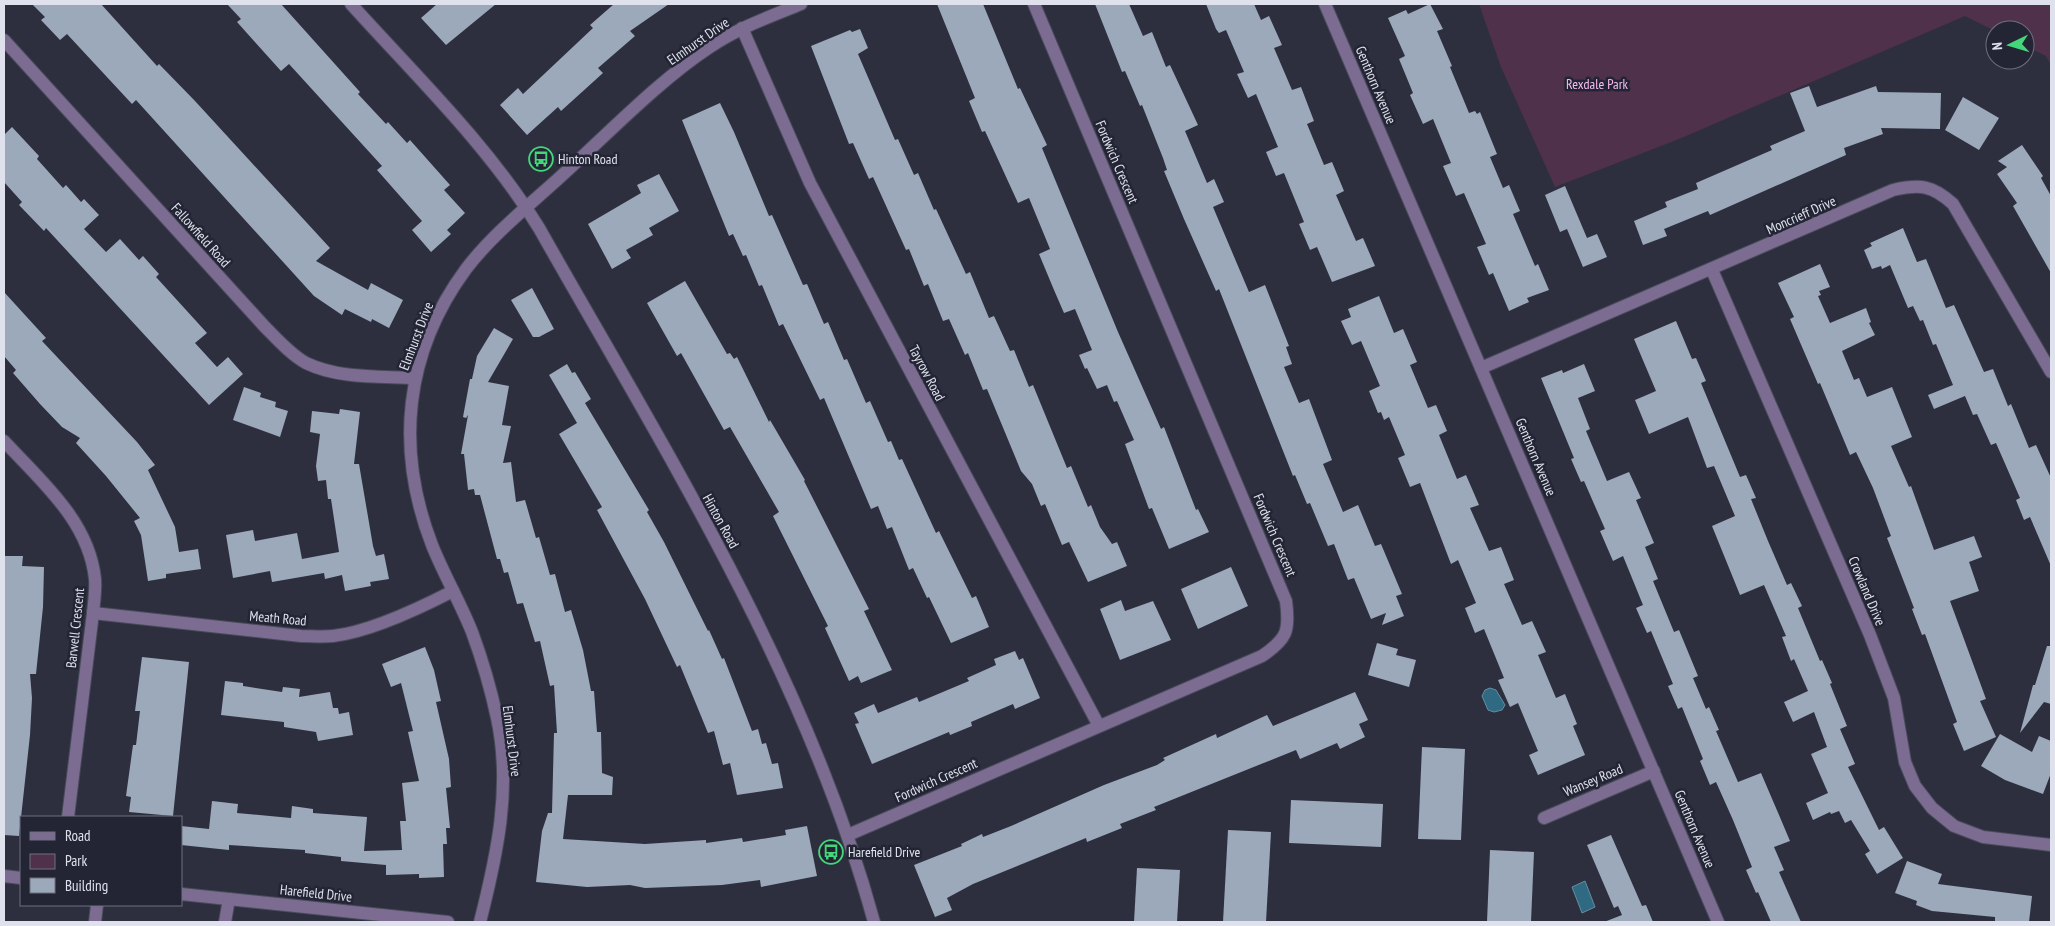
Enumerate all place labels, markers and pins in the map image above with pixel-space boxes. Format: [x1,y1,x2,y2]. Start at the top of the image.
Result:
bus stop icon: Hinton Road [528,146,554,172]
place label: Hinton Road [558,150,617,168]
bus stop icon: Harefield Drive [818,839,844,865]
place label: Harefield Drive [848,843,921,861]

